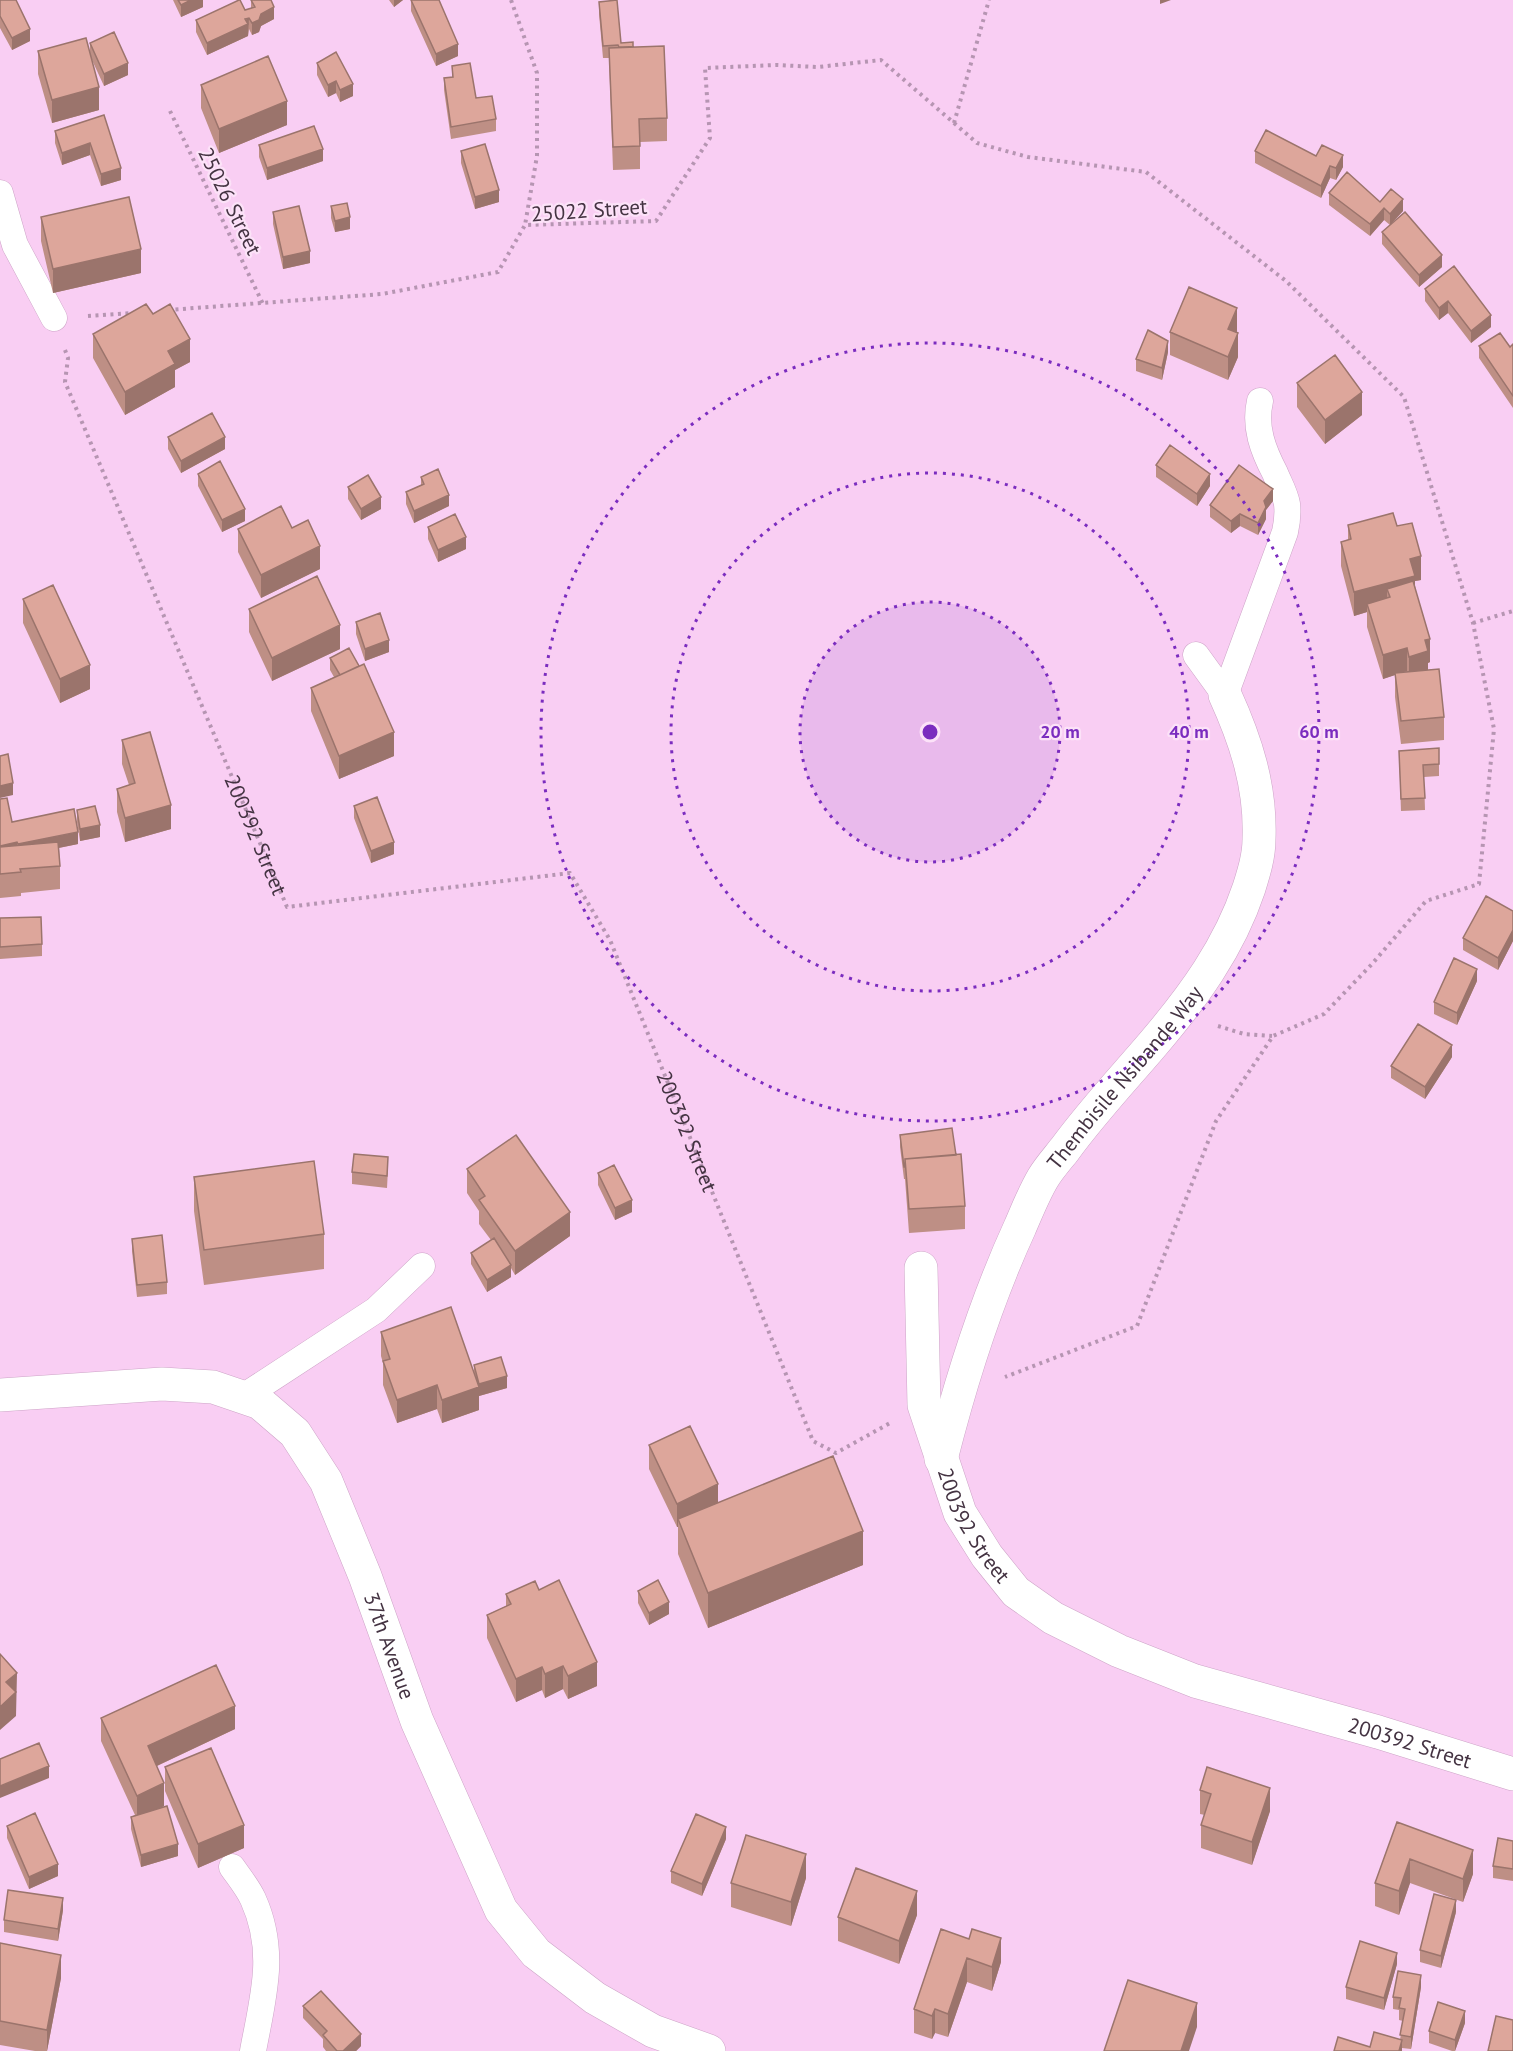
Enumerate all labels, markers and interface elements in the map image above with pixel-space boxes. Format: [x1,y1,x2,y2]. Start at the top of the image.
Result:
street label: 25026 Street [192,143,268,259]
street label: 25022 Street [530,192,648,228]
text: 20 m [1040,720,1080,743]
text: 40 m [1169,720,1209,743]
text: 60 m [1299,720,1339,743]
centre of rings [920,722,940,742]
street label: 200392 Street [219,770,294,899]
street label: Thembisile Nsibande Way [1041,980,1208,1175]
street label: 200392 Street [651,1067,724,1195]
street label: 200392 Street [932,1464,1017,1588]
street label: 37th Avenue [358,1589,422,1703]
street label: 200392 Street [1345,1711,1475,1774]

